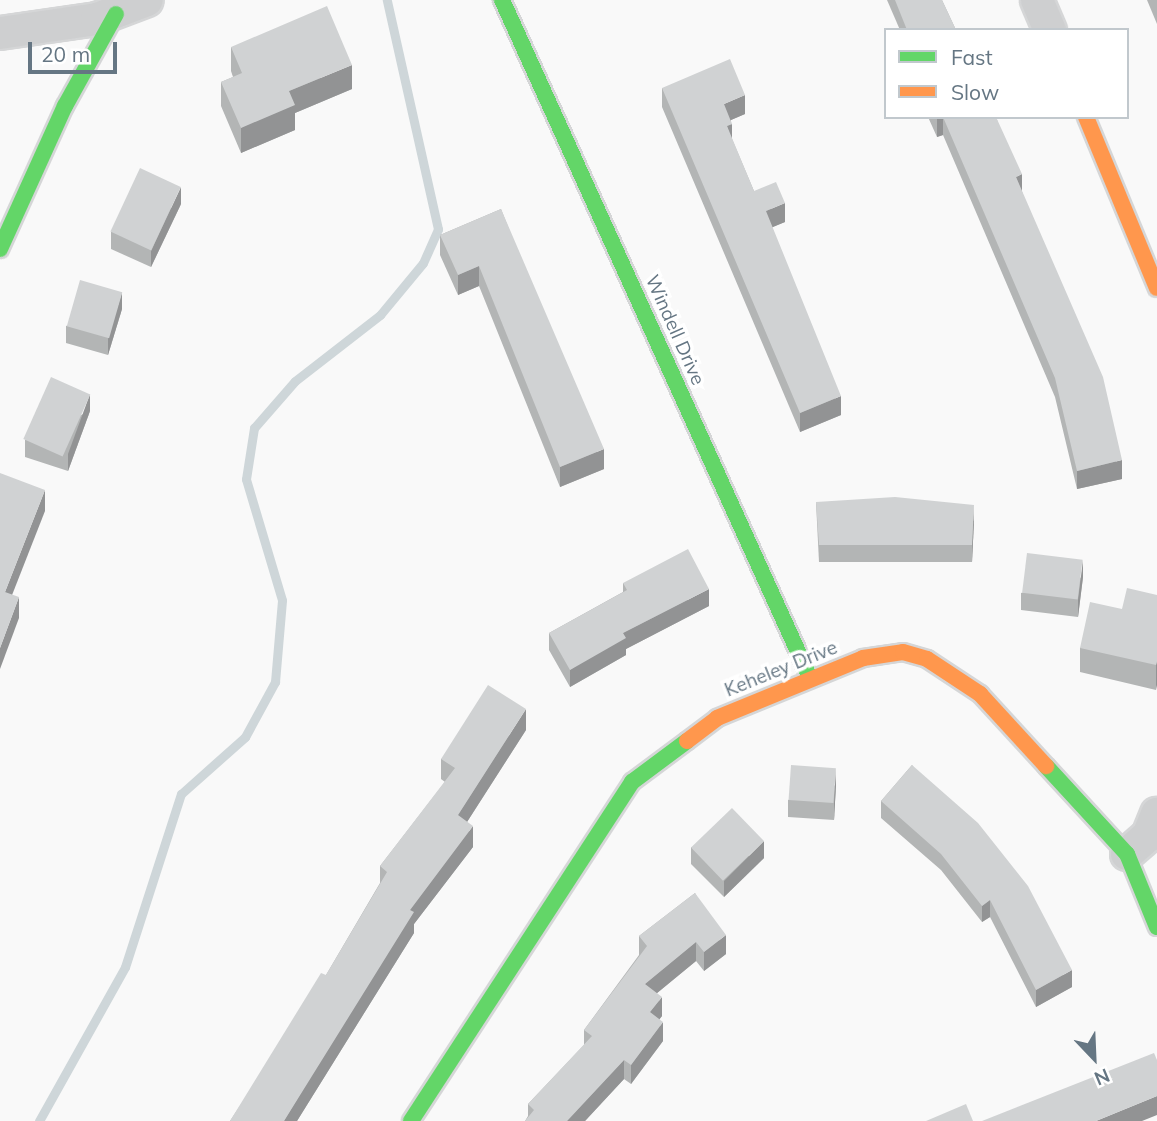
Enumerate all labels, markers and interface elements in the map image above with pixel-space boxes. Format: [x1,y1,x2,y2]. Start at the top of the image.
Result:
scale bar [32,28,121,72]
legend [884,28,1129,119]
text: 20 m [41,41,90,67]
text: Fast [951,44,993,70]
text: Slow [951,79,999,105]
street label: Windell Drive [641,271,709,389]
street label: Keheley Drive [721,636,841,702]
north arrow [1059,1023,1129,1093]
text: N [1091,1063,1114,1091]

